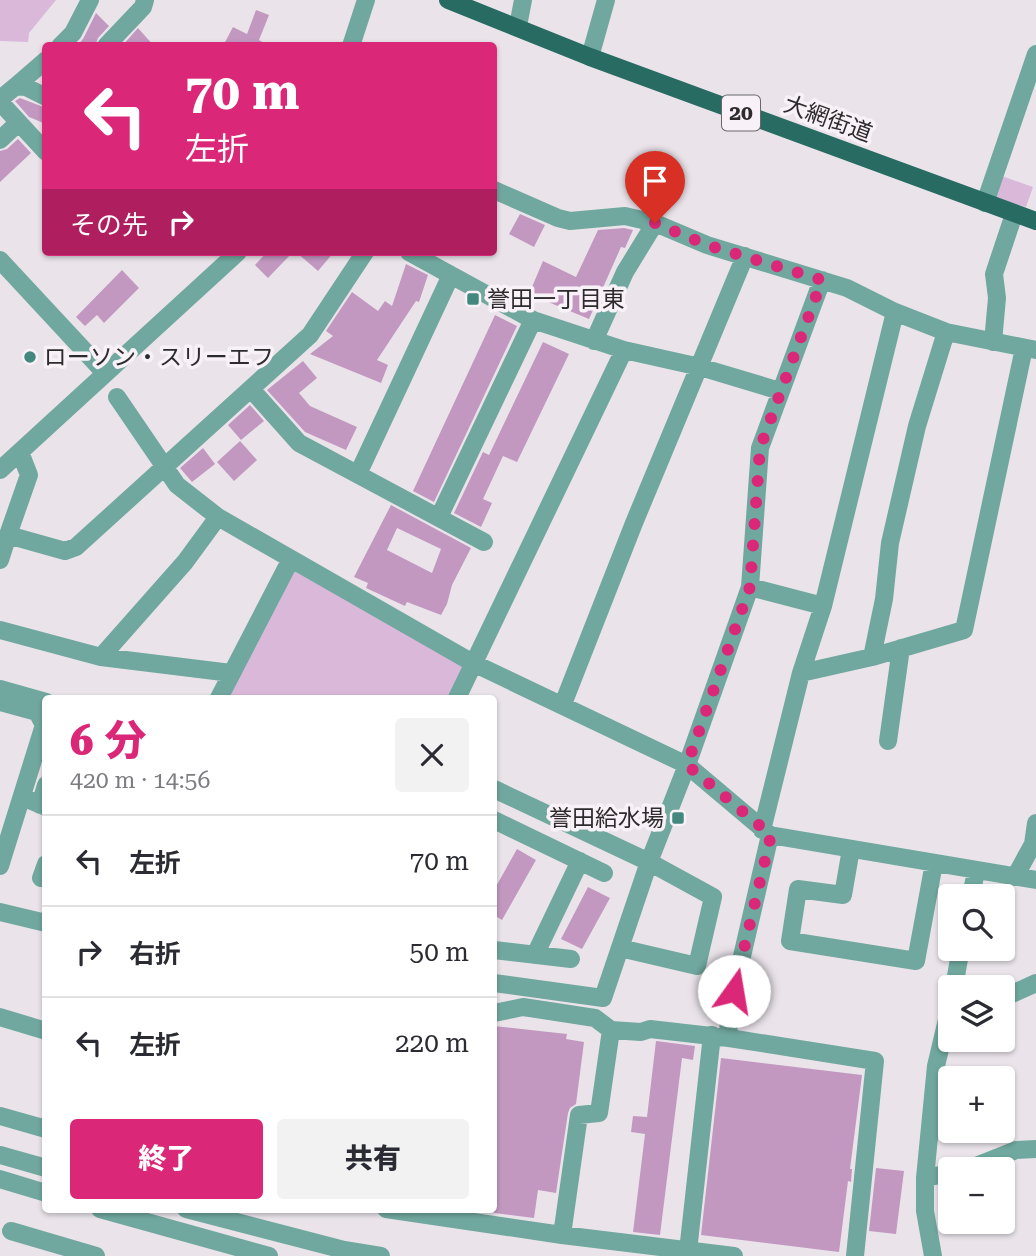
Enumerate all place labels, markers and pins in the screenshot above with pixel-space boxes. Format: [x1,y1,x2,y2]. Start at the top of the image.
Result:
pin [625,151,685,223]
place label: 誉田一丁目東 [487,286,625,313]
marker: 誉田一丁目東 [465,291,481,307]
place label: ローソン・スリーエフ [44,344,274,371]
marker: ローソン・スリーエフ [22,349,38,365]
place label: 誉田給水場 [549,805,664,832]
marker: 誉田給水場 [670,810,686,826]

